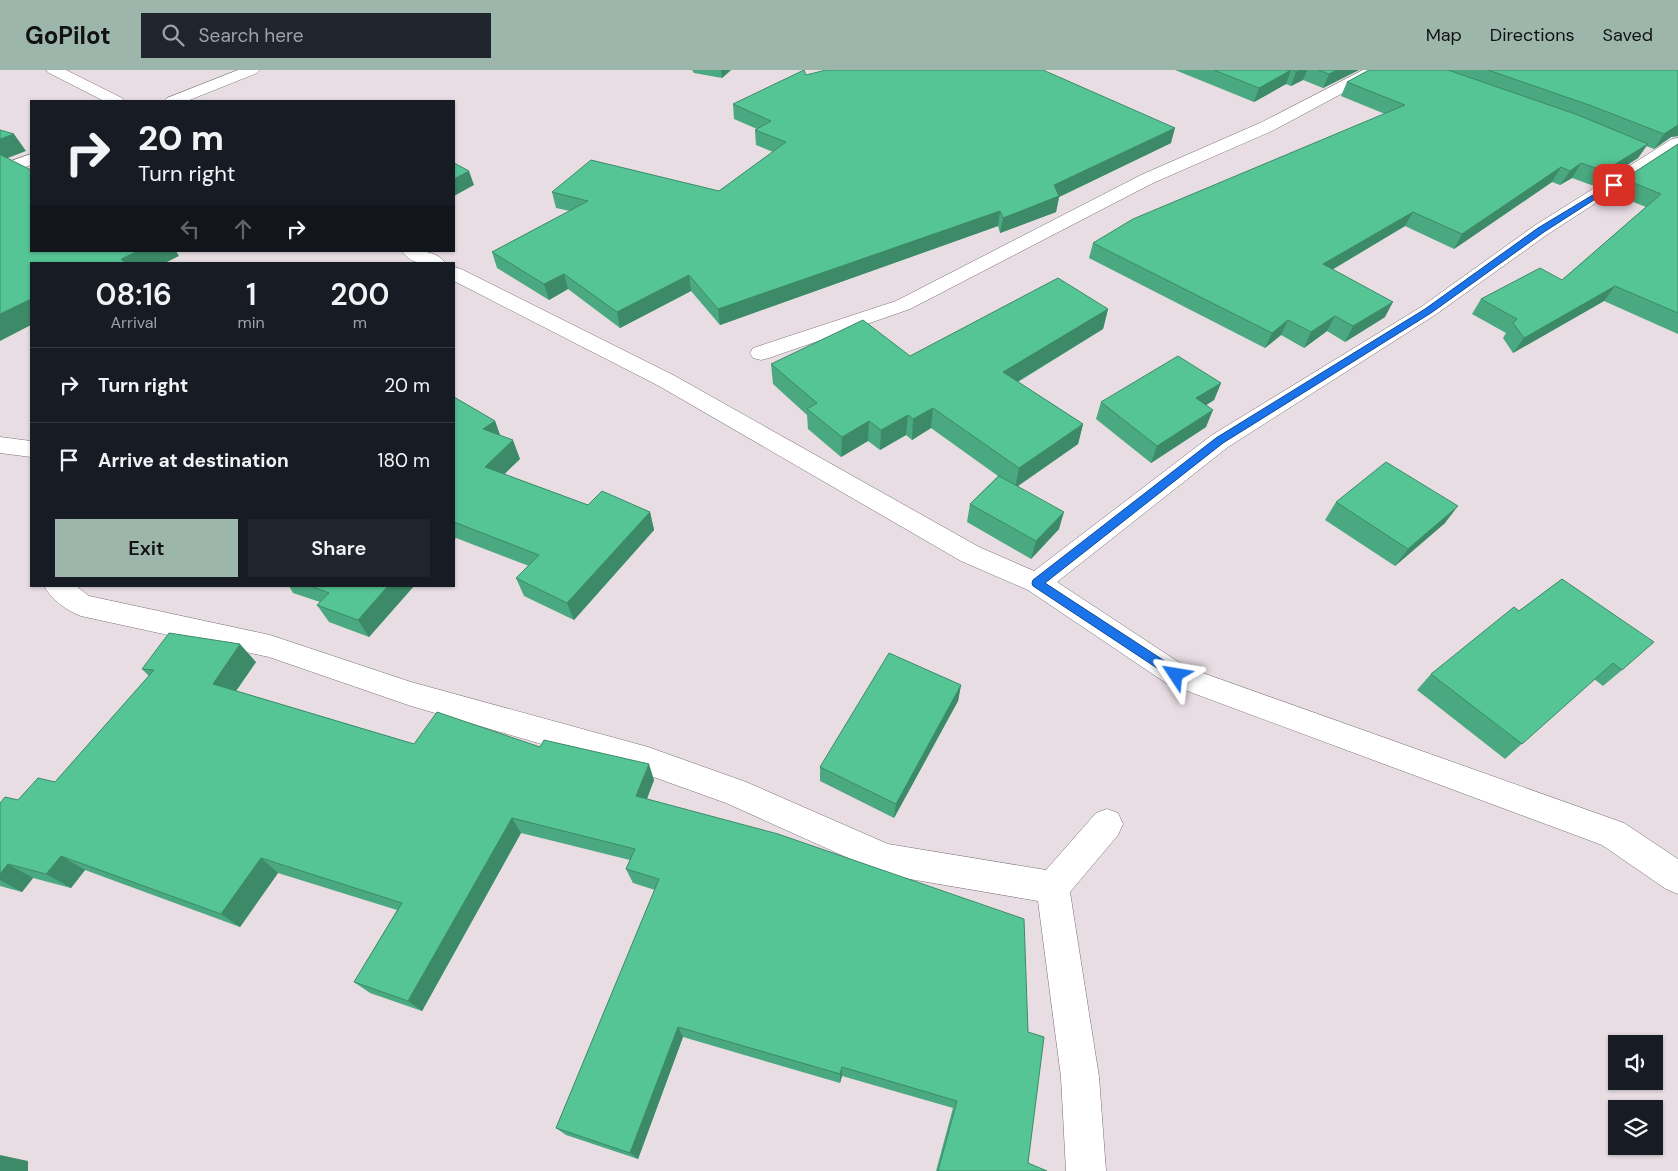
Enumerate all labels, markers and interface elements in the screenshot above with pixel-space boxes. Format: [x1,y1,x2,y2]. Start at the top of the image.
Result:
search box [141,13,491,58]
text: GoPilot [25,20,111,51]
icon: search [159,21,187,49]
text: Search here [199,23,303,48]
text: Map [1426,23,1462,47]
text: Directions [1490,23,1575,47]
text: Saved [1603,23,1653,47]
text: 20 m [138,115,224,161]
icon: right [55,120,120,185]
text: Turn right [138,159,235,188]
pin [1593,164,1635,206]
icon: arrive [1600,171,1628,199]
icon: left [176,215,204,243]
icon: ahead [229,215,257,243]
icon: right [282,215,310,243]
text: 08:16 [96,275,172,314]
text: 1 [246,275,256,314]
text: 200 [330,275,389,314]
text: Arrival [110,312,157,333]
text: min [237,312,265,333]
text: m [353,312,367,333]
icon: right [55,371,83,399]
text: Turn right [98,373,188,398]
text: 20 m [384,373,430,398]
icon: arrive [55,446,83,474]
text: Arrive at destination [98,448,289,473]
text: 180 m [378,448,430,473]
button: Exit [55,519,238,577]
button: Share [248,519,430,577]
position arrow [1149,648,1201,700]
map controls [1608,1035,1663,1155]
button: sound [1608,1035,1663,1090]
button: layers [1608,1100,1663,1155]

